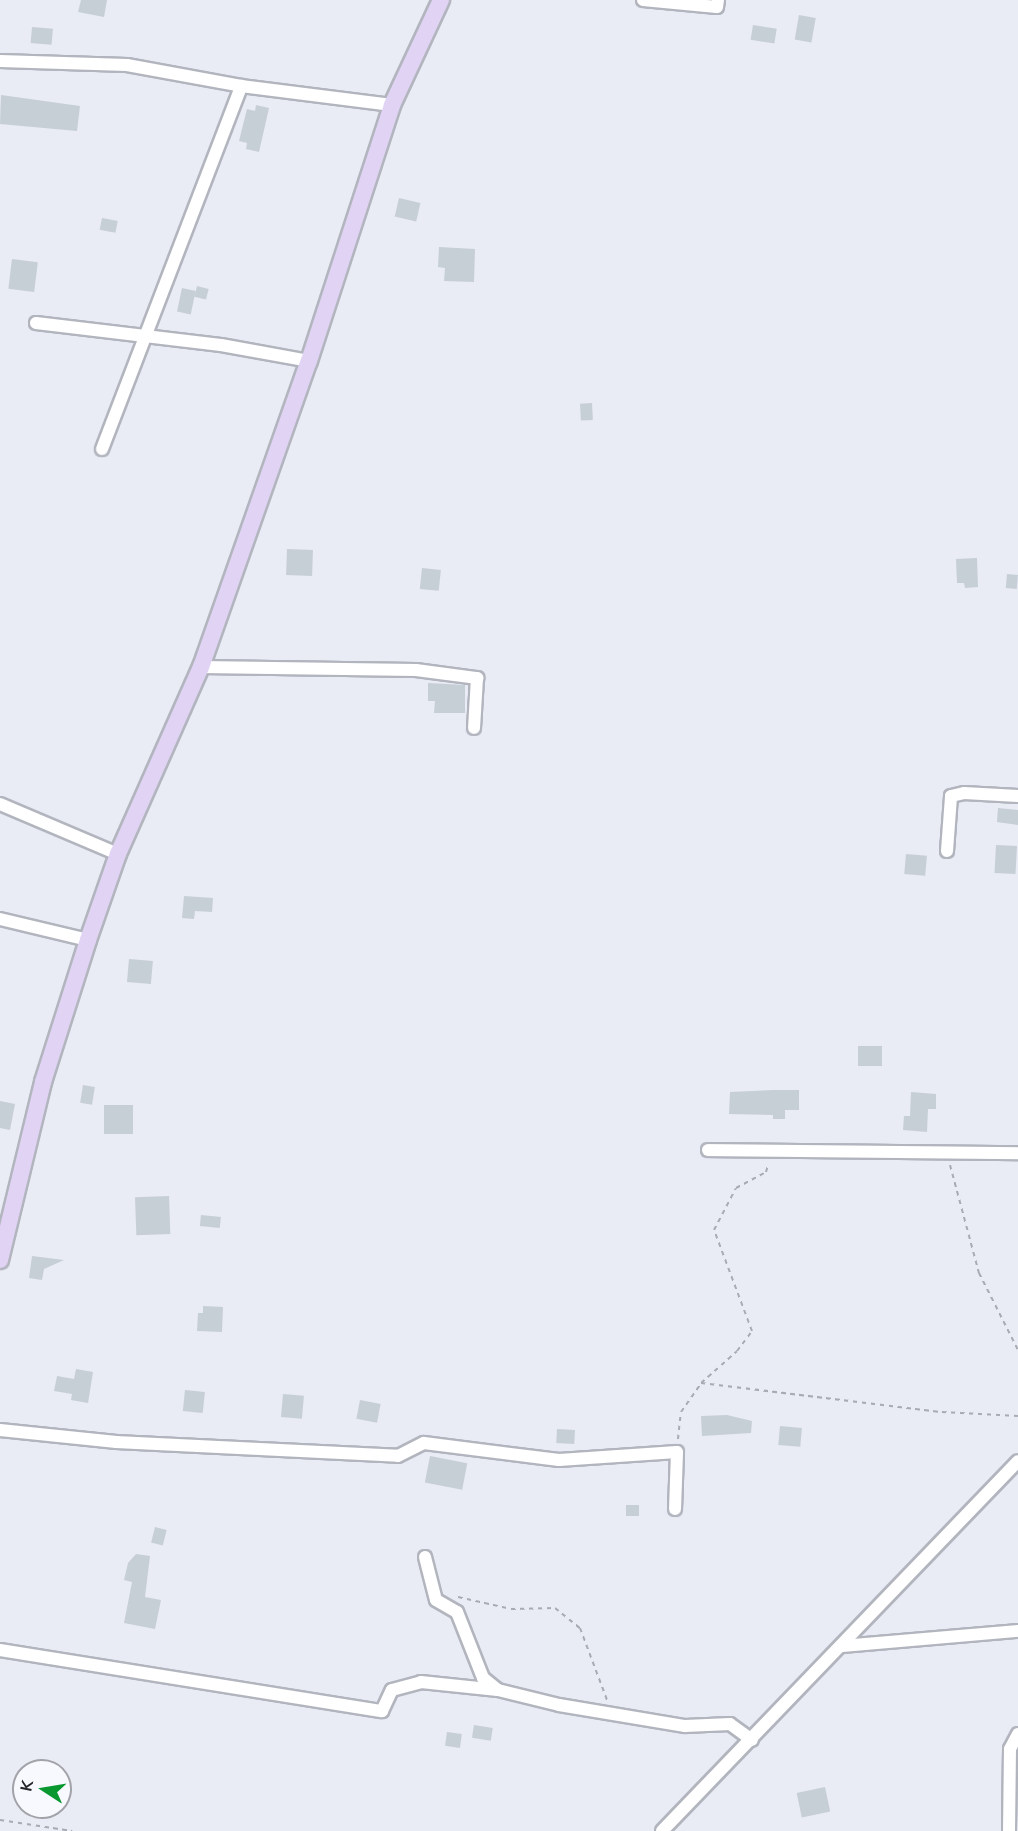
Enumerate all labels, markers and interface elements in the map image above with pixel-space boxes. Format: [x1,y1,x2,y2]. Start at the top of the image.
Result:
north arrow [12,1759,72,1819]
text: K [15,1778,37,1793]

